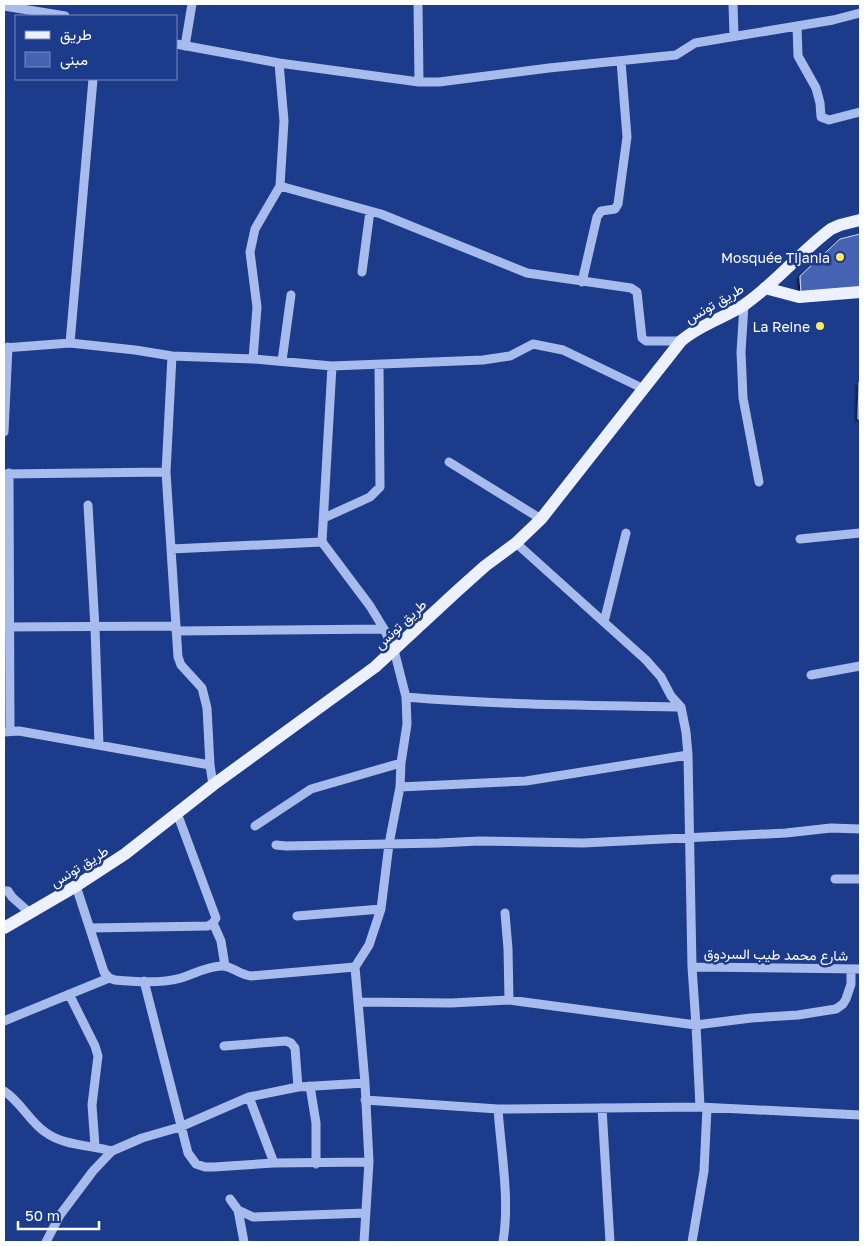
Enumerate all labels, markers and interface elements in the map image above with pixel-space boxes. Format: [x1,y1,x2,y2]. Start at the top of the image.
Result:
legend [15,15,178,80]
text: طريق [60,25,92,45]
text: مبنى [60,50,88,70]
place label: Mosquée Tijania [721,249,830,266]
marker: Mosquée Tijania [834,251,846,263]
street label: طريق تونس [682,279,747,327]
place label: La Reine [752,318,810,335]
marker: La Reine [814,320,826,332]
street label: طريق تونس [370,596,430,653]
street label: طريق تونس [47,842,112,891]
street label: شارع محمد طيب السردوق [704,944,848,967]
scale bar [18,1198,99,1230]
text: 50 m [25,1206,60,1224]

